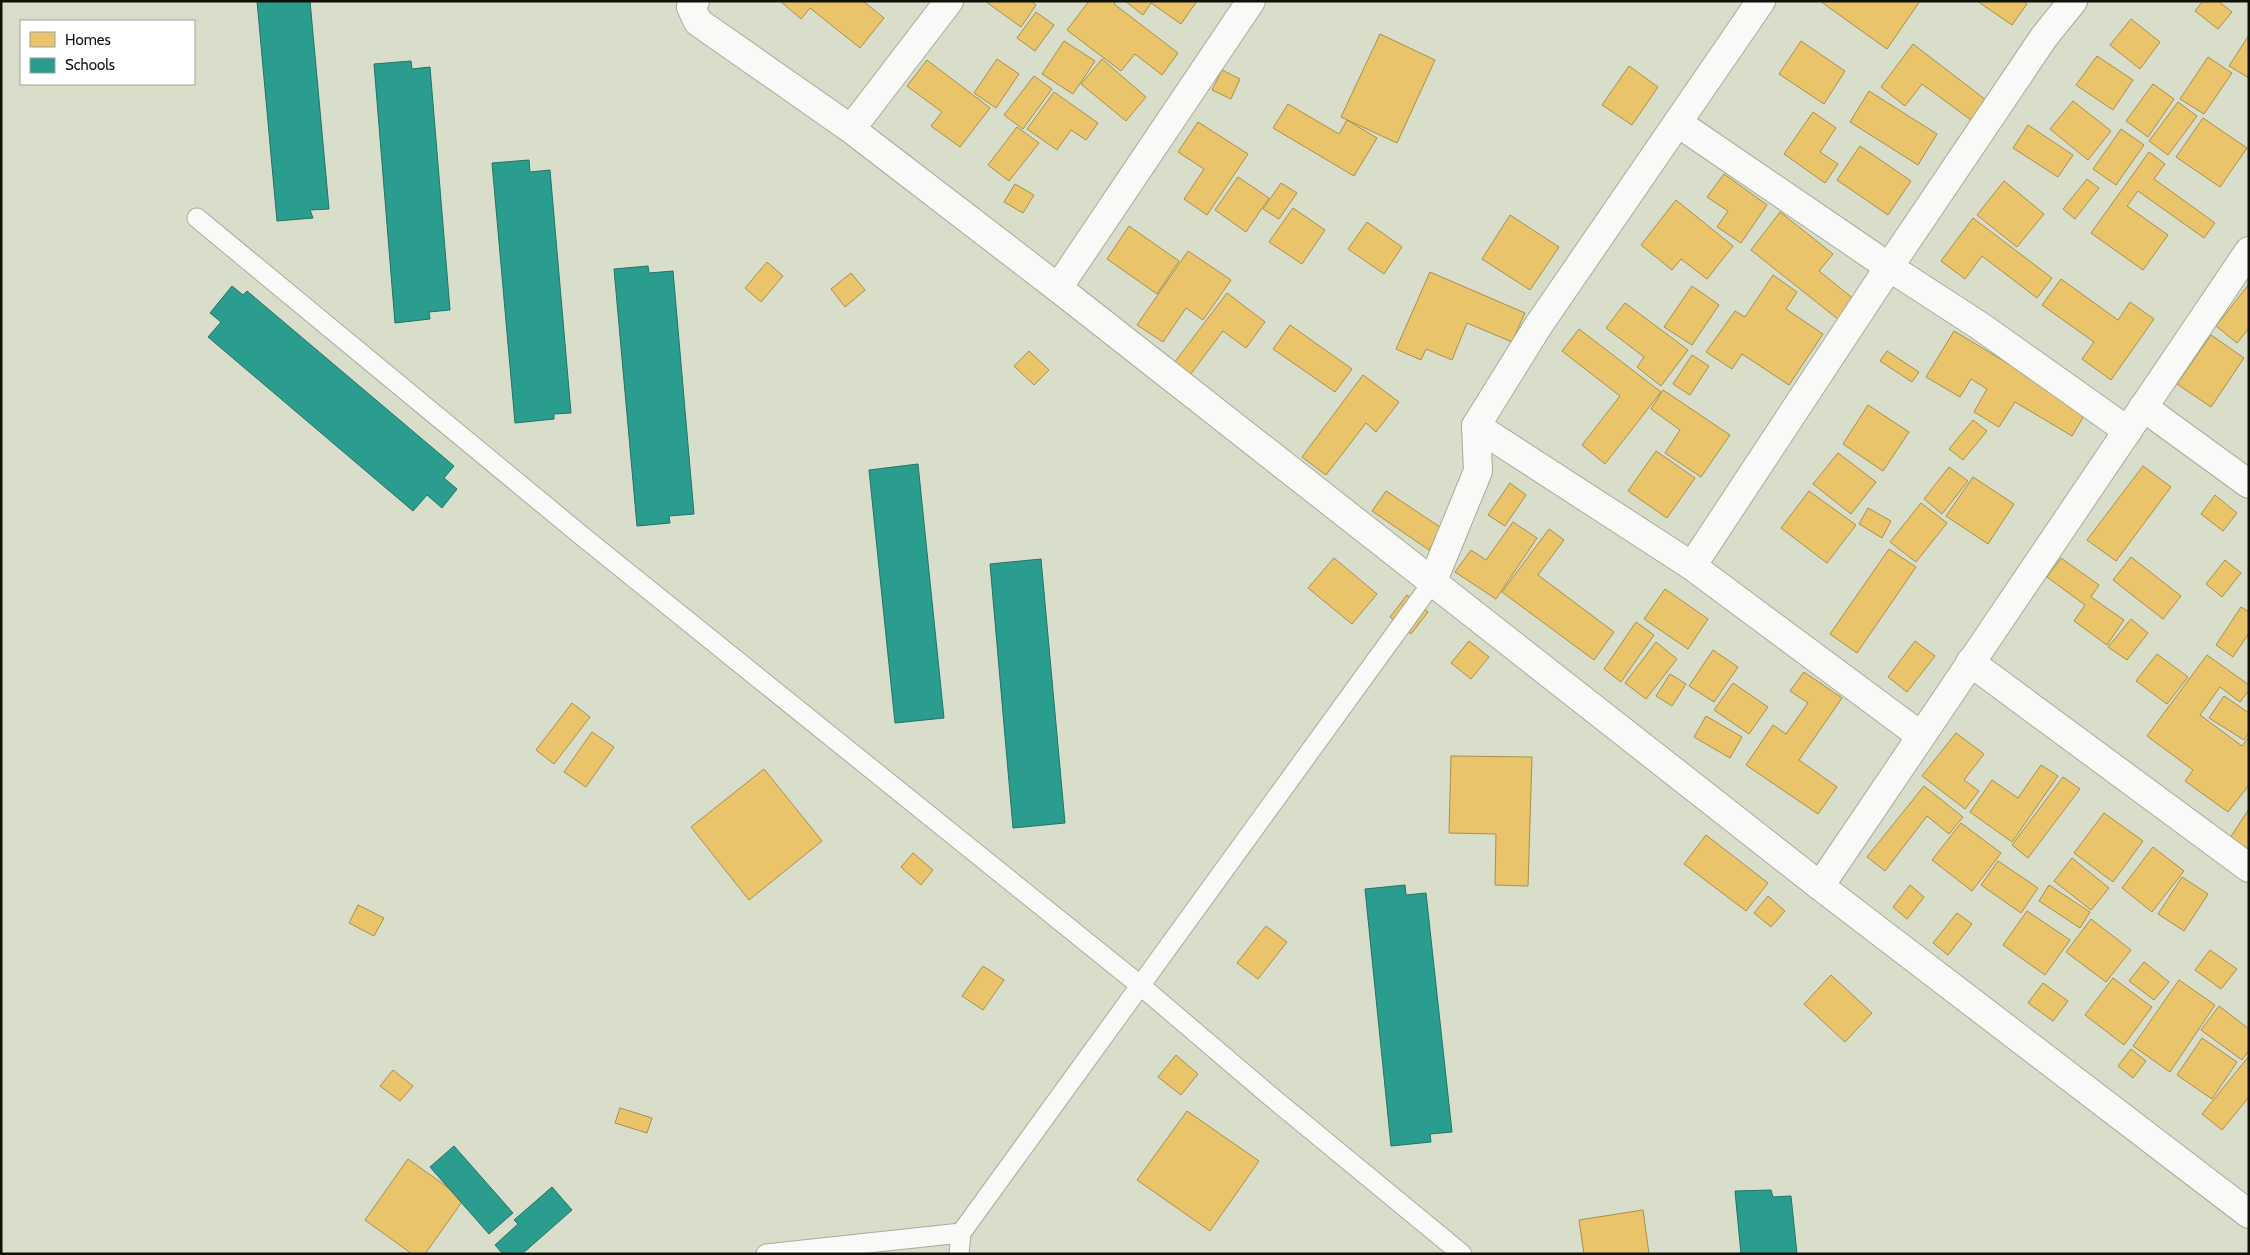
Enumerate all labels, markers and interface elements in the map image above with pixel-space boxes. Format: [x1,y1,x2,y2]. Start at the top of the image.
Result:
legend [20,20,195,85]
text: Homes [65,31,111,49]
text: Schools [65,56,115,74]

